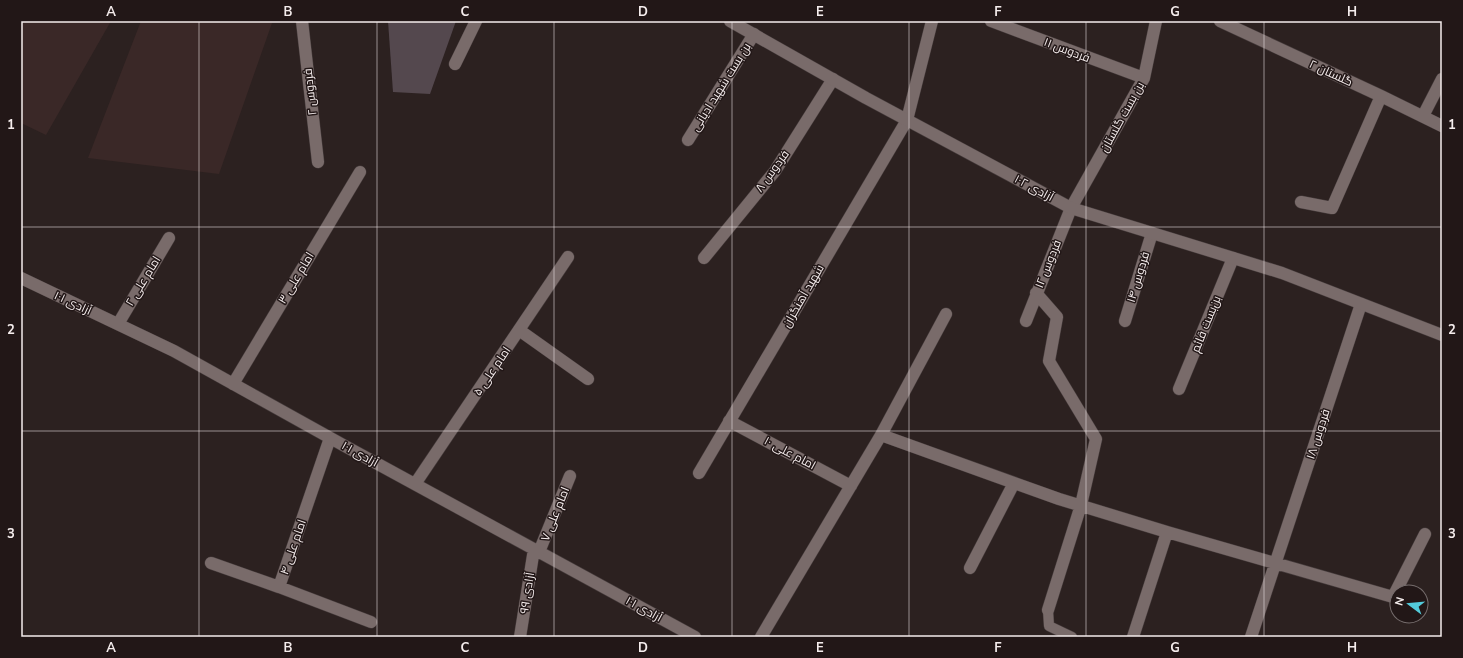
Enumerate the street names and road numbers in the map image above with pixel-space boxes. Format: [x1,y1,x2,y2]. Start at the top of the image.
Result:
street label: فردوس ۱۱ [1042,34,1092,66]
street label: بن بست شهید ادیانی [687,40,755,134]
street label: گلستان ۲ [1307,56,1355,90]
street label: فردوس ۲ [300,68,320,116]
street label: بن بست گلستان [1096,79,1148,155]
street label: فردوس ۸ [751,147,793,195]
street label: آزادی ۱۰۲ [1012,171,1057,205]
street label: فردوس ۱۲ [1031,237,1065,291]
street label: امام علی ۳ [274,249,318,307]
street label: فردوس ۱۴ [1123,250,1153,304]
street label: امام علی ۲ [122,253,164,309]
street label: شهید آهنگران [778,261,828,331]
street label: آزادی ۱۰۱ [52,287,95,319]
street label: بن‌بست قائم [1187,293,1225,355]
street label: امام علی ۵ [470,343,514,399]
street label: فردوس ۱۸ [1302,407,1334,461]
street label: امام علی ۱۰ [761,433,819,473]
street label: آزادی ۱۰۱ [339,437,382,471]
street label: امام علی ۷ [537,485,573,543]
street label: امام علی ۴ [276,517,310,577]
street label: آزادی ٩٩ [516,570,538,615]
street label: آزادی ۱۰۱ [623,592,666,626]

